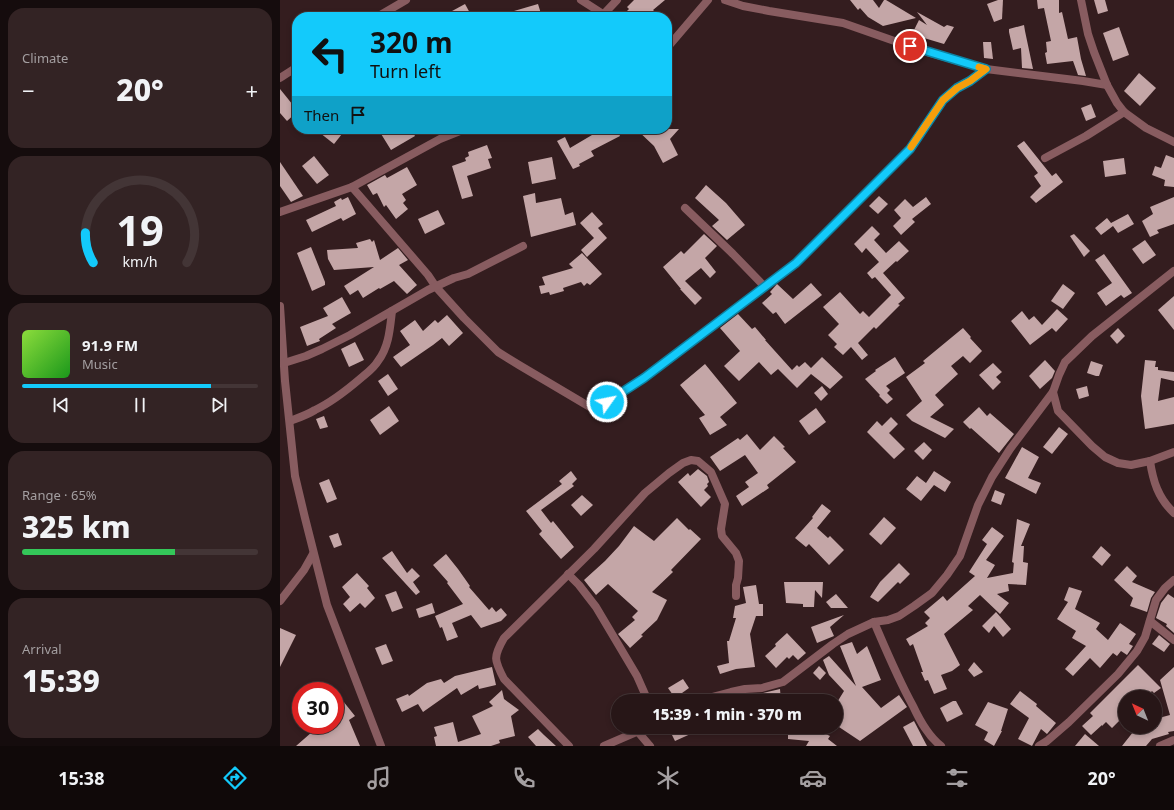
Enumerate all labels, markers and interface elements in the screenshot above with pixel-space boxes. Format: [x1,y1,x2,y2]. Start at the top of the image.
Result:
text: 320 m [370,23,453,61]
icon: left [304,28,356,80]
pin [893,29,927,63]
icon: arrive [899,35,921,57]
text: Climate [22,49,68,67]
text: Turn left [370,59,441,83]
text: 20° [116,69,164,110]
text: − [22,75,35,105]
text: + [245,75,258,105]
icon: arrive [347,104,369,126]
text: Then [304,105,339,125]
text: 19 [116,202,164,258]
text: km/h [122,252,158,271]
text: 91.9 FM [82,335,138,355]
text: Music [82,355,118,373]
position arrow [586,381,628,423]
icon: previous [50,394,72,416]
icon: pause [129,394,151,416]
icon: next [208,394,230,416]
text: Range · 65% [22,486,97,504]
text: 325 km [22,506,131,547]
text: Arrival [22,640,62,658]
text: 15:39 [22,660,100,701]
speed limit sign: 30 [292,682,344,734]
north arrow [1118,690,1162,734]
map controls [1118,690,1162,734]
text: 15:39 · 1 min · 370 m [652,704,802,724]
icon: directions [221,764,249,792]
icon: music [365,764,393,792]
icon: phone [510,764,538,792]
icon: climate [654,764,682,792]
icon: car [799,764,827,792]
icon: filters [943,764,971,792]
text: 15:38 [58,766,104,790]
text: 20° [1088,766,1116,790]

